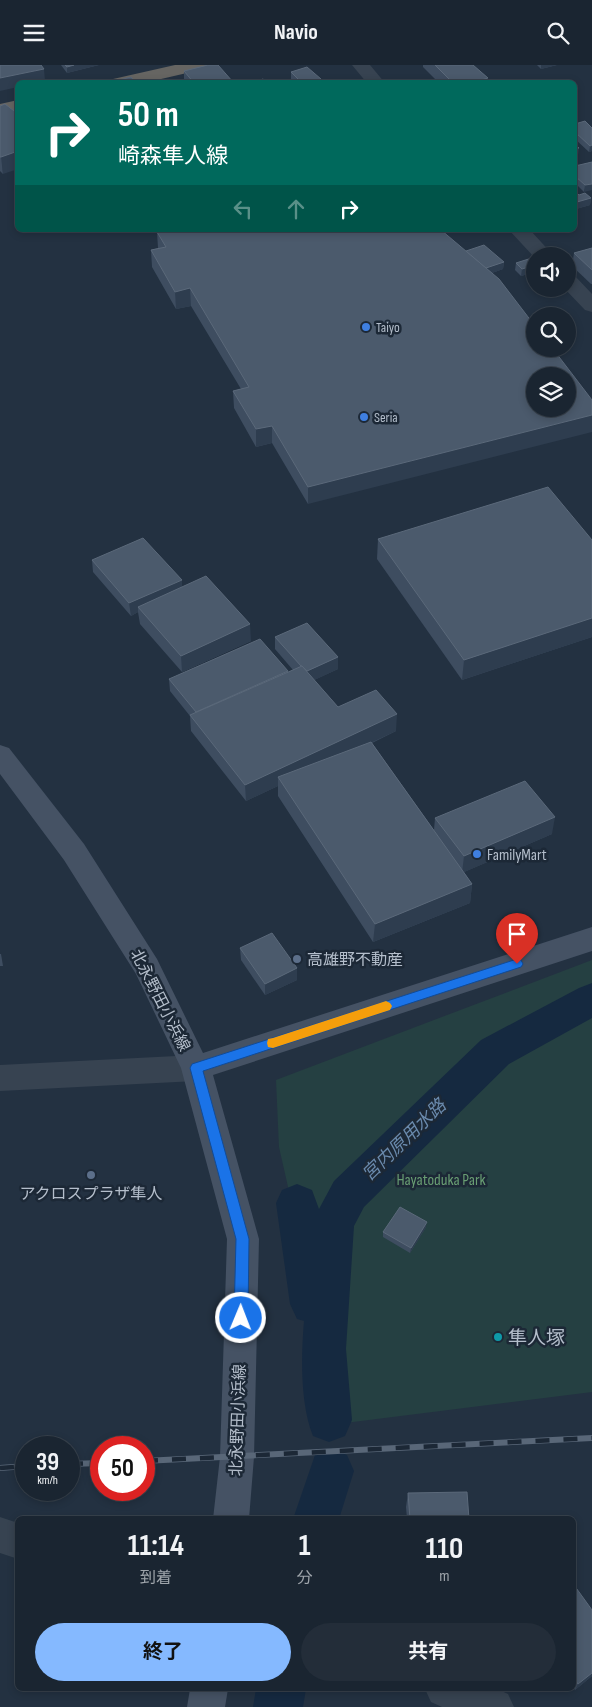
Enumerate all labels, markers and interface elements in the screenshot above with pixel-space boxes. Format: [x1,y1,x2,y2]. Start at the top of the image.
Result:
icon: menu [20,19,48,47]
text: Navio [274,19,318,46]
icon: search [544,19,572,47]
text: 50 m [118,94,179,137]
icon: right [35,100,100,165]
text: 崎森隼人線 [118,143,228,170]
icon: left [229,195,257,223]
icon: ahead [282,195,310,223]
icon: right [335,195,363,223]
map controls [526,247,576,417]
button: sound [526,247,576,297]
button: search [526,307,576,357]
place label: Taiyo [376,319,400,336]
marker: Taiyo [360,321,372,333]
button: layers [526,367,576,417]
place label: Seria [374,409,398,426]
marker: Seria [358,411,370,423]
place label: FamilyMart [487,846,547,865]
marker: FamilyMart [471,848,483,860]
pin [496,913,538,964]
icon: arrive [503,920,531,948]
street label: 北永野田小浜線 [126,946,194,1055]
place label: 高雄野不動産 [307,951,403,970]
marker: 高雄野不動産 [291,953,303,965]
water label: 宮内原用水路 [358,1094,452,1185]
marker: アクロスプラザ隼人 [85,1169,97,1181]
park label: Hayatoduka Park [396,1171,486,1190]
place label: アクロスプラザ隼人 [19,1185,163,1204]
position arrow [214,1291,266,1343]
place label: 隼人塚 [508,1327,565,1350]
marker: 隼人塚 [492,1331,504,1343]
street label: 北永野田小浜線 [227,1364,250,1476]
speed limit sign: 50 [90,1436,155,1501]
text: 39 [36,1447,59,1478]
text: km/h [37,1473,58,1488]
text: 11:14 [128,1528,184,1564]
text: 1 [299,1528,311,1564]
text: 110 [425,1531,463,1567]
text: m [439,1567,449,1586]
text: 到着 [140,1569,172,1588]
text: 分 [297,1569,313,1588]
button: 終了 [35,1623,291,1681]
button: 共有 [301,1623,556,1681]

